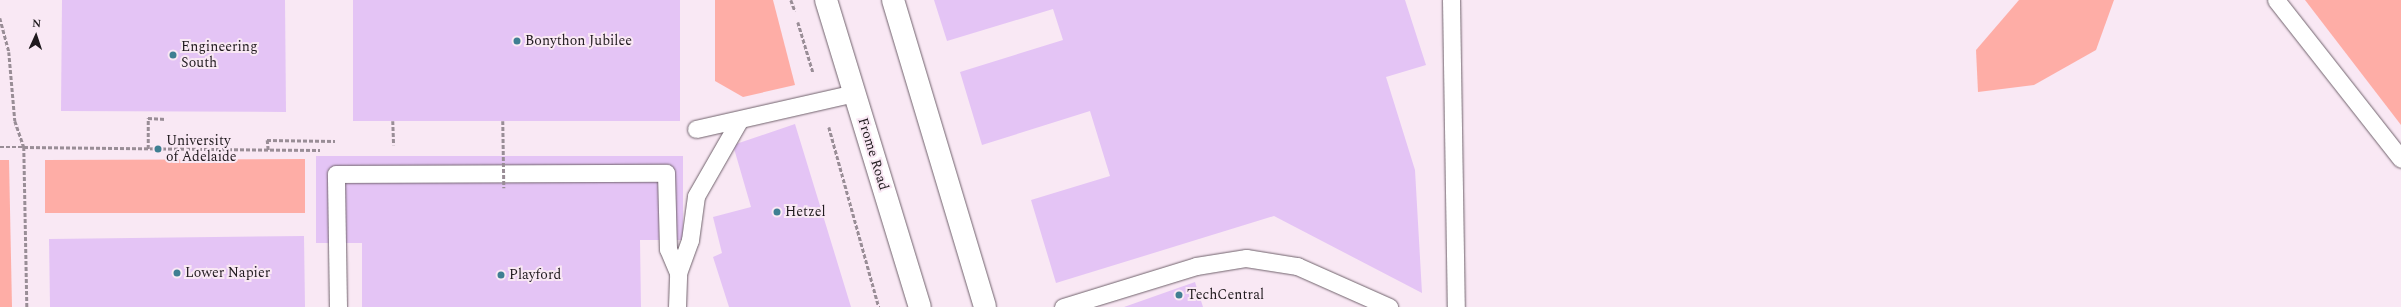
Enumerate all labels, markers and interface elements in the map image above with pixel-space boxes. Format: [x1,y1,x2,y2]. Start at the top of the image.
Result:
text: N [32,15,42,32]
north arrow [16,16,56,56]
place label: Bonython Jubilee [525,33,632,49]
marker: Bonython Jubilee [512,36,522,46]
place label: Engineering South [181,39,258,72]
marker: Engineering South [168,50,178,60]
street label: Frome Road [854,116,892,192]
place label: University of Adelaide [166,133,237,166]
marker: University of Adelaide [153,144,163,154]
place label: Hetzel [785,204,826,220]
marker: Hetzel [772,207,782,217]
place label: Lower Napier [185,265,270,281]
place label: Playford [509,267,561,283]
marker: Lower Napier [172,268,182,278]
marker: Playford [496,270,506,280]
place label: TechCentral [1187,287,1264,303]
marker: TechCentral [1174,290,1184,300]

